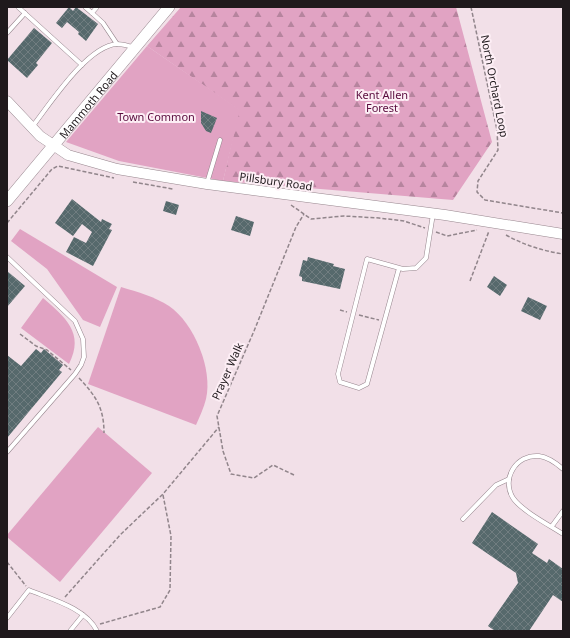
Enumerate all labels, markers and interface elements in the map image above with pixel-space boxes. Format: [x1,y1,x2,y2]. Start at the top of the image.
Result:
street label: North Orchard Loop [478,33,512,139]
street label: Mammoth Road [55,67,120,141]
park label: Kent Allen Forest [356,87,408,115]
park label: Town Common [117,109,195,124]
street label: Pillsbury Road [239,168,313,194]
street label: Prayer Walk [208,340,246,402]

